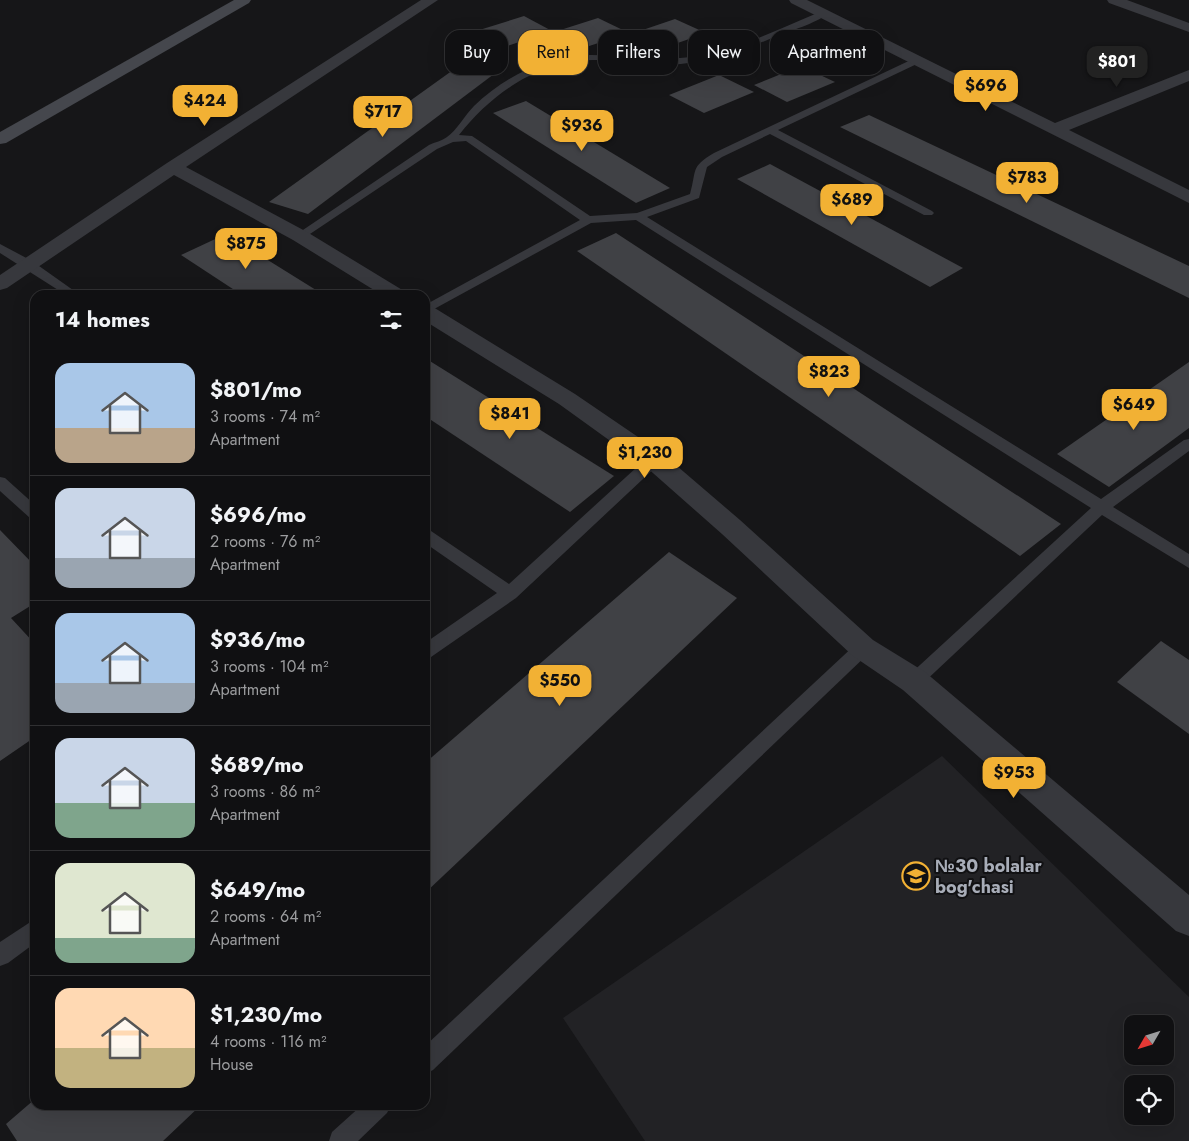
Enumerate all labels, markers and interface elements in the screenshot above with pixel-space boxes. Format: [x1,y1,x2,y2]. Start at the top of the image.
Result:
chip: Buy [445,30,508,75]
chip: Rent [518,30,588,75]
chip: Filters [598,30,678,75]
chip: New [688,30,760,75]
chip: Apartment [770,30,884,75]
pin: $801 [1087,46,1147,88]
text: $801 [1098,50,1136,73]
pin: $696 [956,70,1016,112]
text: $696 [965,74,1007,97]
pin: $424 [175,84,235,127]
text: $424 [184,89,226,112]
pin: $717 [353,96,413,138]
text: $717 [364,100,402,123]
pin: $936 [552,110,612,152]
text: $936 [561,114,603,137]
pin: $783 [997,162,1057,204]
text: $783 [1007,166,1047,189]
pin: $689 [822,184,882,226]
text: $689 [831,188,873,211]
pin: $875 [216,228,276,270]
text: $875 [226,232,266,255]
text: 14 homes [55,305,150,335]
icon: filters [377,306,405,334]
pin: $823 [799,356,859,398]
text: $823 [809,360,849,383]
text: $801/mo [210,375,302,405]
icon: home [95,383,155,443]
pin: $649 [1104,388,1164,431]
text: $649 [1113,393,1155,416]
pin: $841 [480,398,540,440]
text: $841 [490,402,530,425]
text: 3 rooms · 74 m² [210,405,320,428]
text: Apartment [210,428,280,451]
pin: $1,230 [604,436,686,479]
text: $1,230 [618,441,672,464]
text: $696/mo [210,500,306,530]
icon: home [95,508,155,568]
text: 2 rooms · 76 m² [210,530,320,553]
text: Apartment [210,553,280,576]
text: $936/mo [210,625,305,655]
icon: home [95,633,155,693]
text: 3 rooms · 104 m² [210,655,329,678]
pin: $550 [530,664,590,707]
text: $550 [539,669,581,692]
text: Apartment [210,678,280,701]
text: $689/mo [210,750,304,780]
pin: $953 [984,756,1044,799]
icon: home [95,758,155,818]
text: $953 [994,761,1034,784]
text: 3 rooms · 86 m² [210,780,320,803]
text: Apartment [210,803,280,826]
place label: №30 bolalar bog'chasi [935,853,1042,900]
school or university icon: №30 bolalar bog'chasi [901,861,931,891]
text: $649/mo [210,875,305,905]
icon: home [95,883,155,943]
text: 2 rooms · 64 m² [210,905,321,928]
text: Apartment [210,928,280,951]
text: $1,230/mo [210,1000,322,1030]
icon: home [95,1008,155,1068]
north arrow [1124,1015,1174,1065]
map controls [1124,1015,1174,1125]
text: 4 rooms · 116 m² [210,1030,327,1053]
text: House [210,1053,253,1076]
button: locate [1124,1075,1174,1125]

